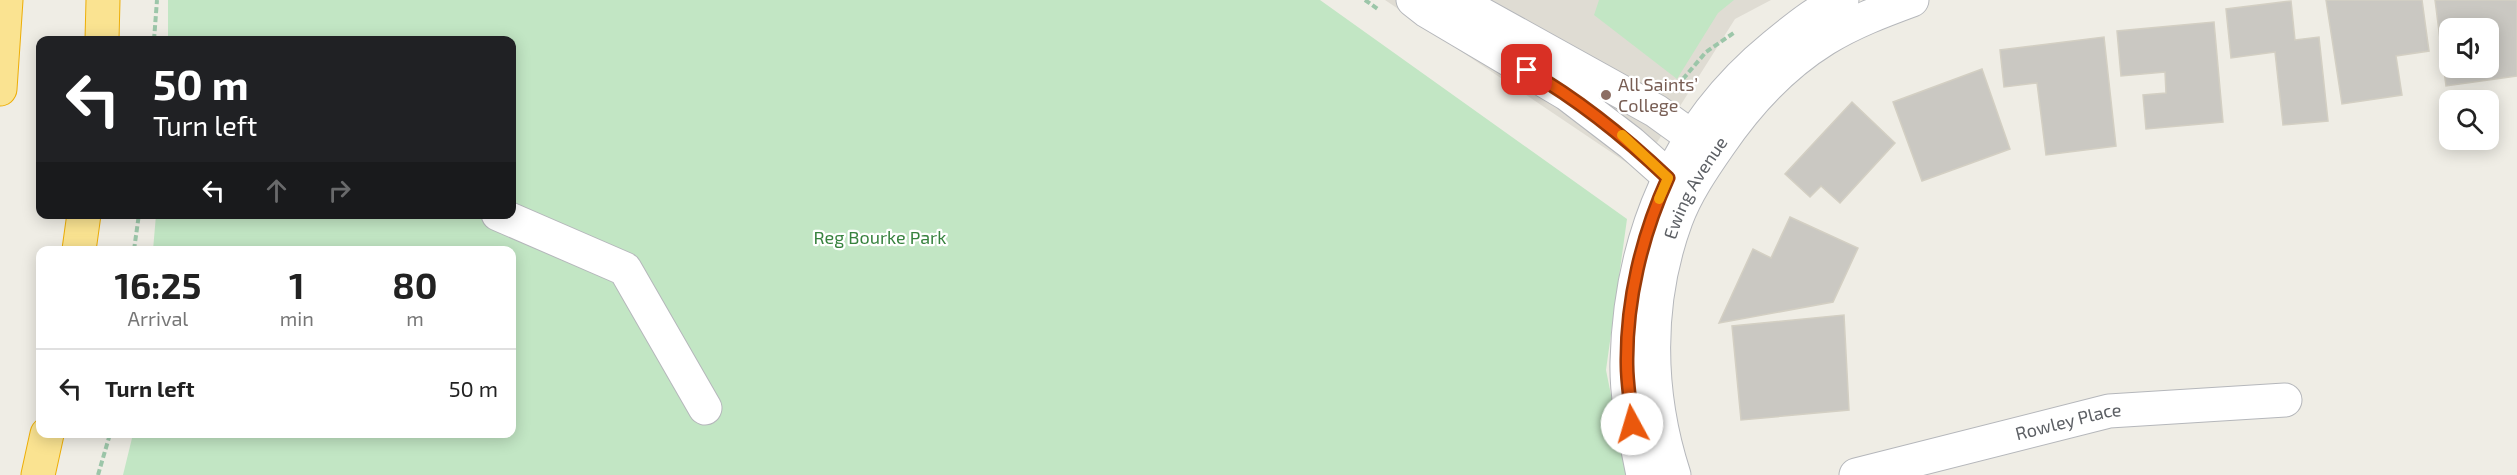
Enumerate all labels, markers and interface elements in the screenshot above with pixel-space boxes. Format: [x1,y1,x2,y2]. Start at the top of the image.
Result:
map controls [2439,18,2499,150]
button: sound [2439,18,2499,78]
pin [1501,44,1552,95]
icon: arrive [1510,53,1543,86]
text: 50 m [153,58,249,108]
icon: left [54,60,132,138]
place label: All Saints’ College [1618,73,1698,116]
marker: All Saints’ College [1599,88,1613,102]
button: search [2439,90,2499,150]
text: Turn left [153,109,257,141]
street label: Ewing Avenue [1658,132,1732,242]
icon: left [197,174,230,207]
icon: ahead [260,174,293,207]
icon: right [323,174,356,207]
park label: Reg Bourke Park [813,226,947,248]
text: 16:25 [114,263,201,306]
text: 1 [289,263,305,306]
text: 80 [392,263,438,306]
text: Arrival [127,306,188,330]
text: min [280,306,314,330]
text: m [406,306,424,330]
icon: left [54,372,87,405]
text: Turn left [105,375,194,401]
text: 50 m [449,375,498,401]
position arrow [1600,392,1664,456]
street label: Rowley Place [2013,398,2122,444]

